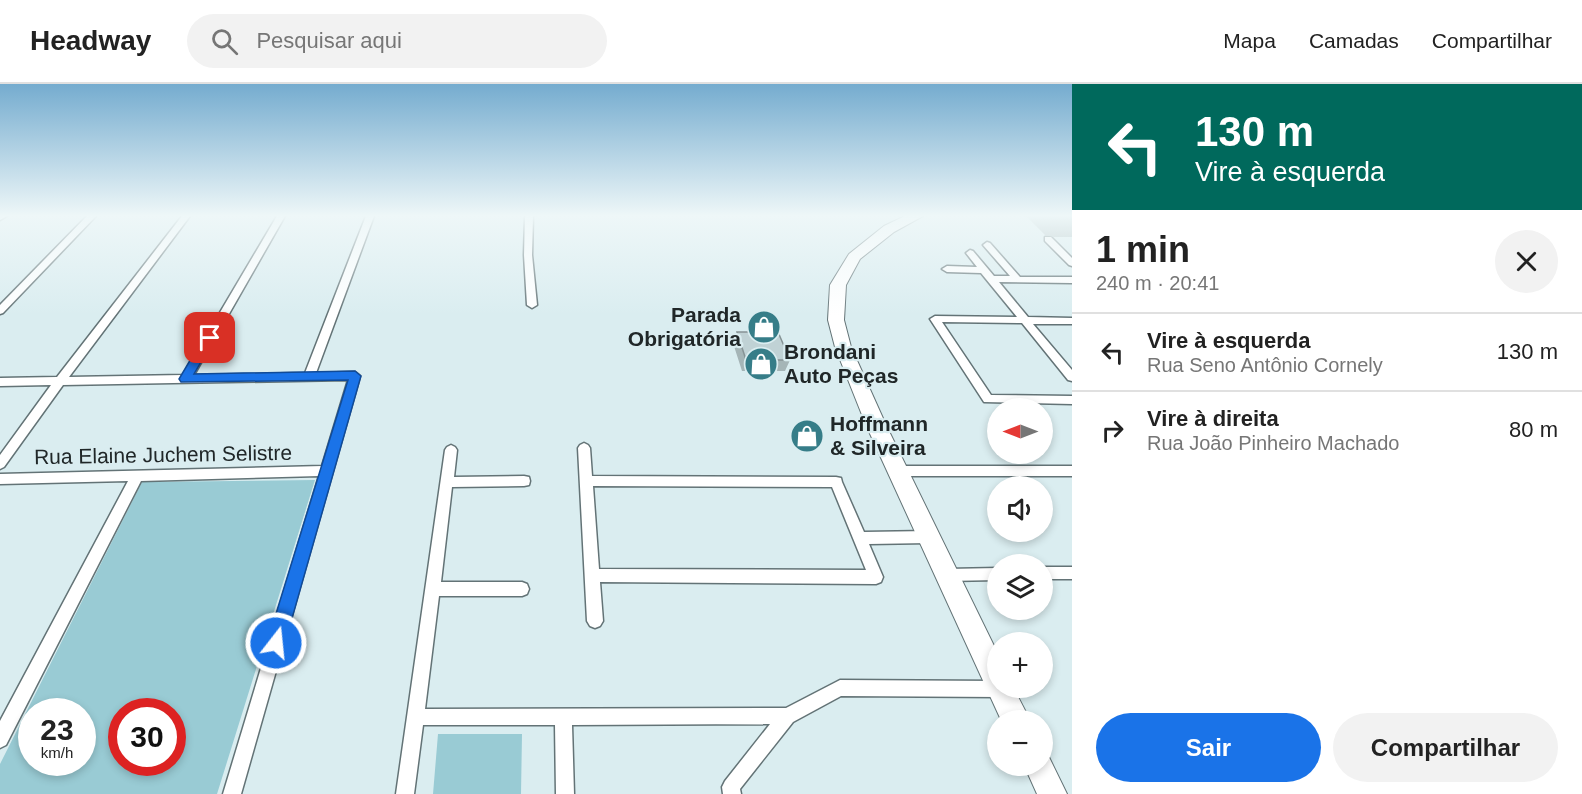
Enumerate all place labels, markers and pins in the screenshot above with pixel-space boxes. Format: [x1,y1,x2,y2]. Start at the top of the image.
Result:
place label: Parada Obrigatória [628,303,741,350]
shop icon: Parada Obrigatória [746,309,782,345]
pin [184,312,235,363]
place label: Brondani Auto Peças [784,340,898,387]
shop icon: Brondani Auto Peças [743,346,779,382]
place label: Hoffmann & Silveira [830,412,928,459]
shop icon: Hoffmann & Silveira [789,418,825,454]

